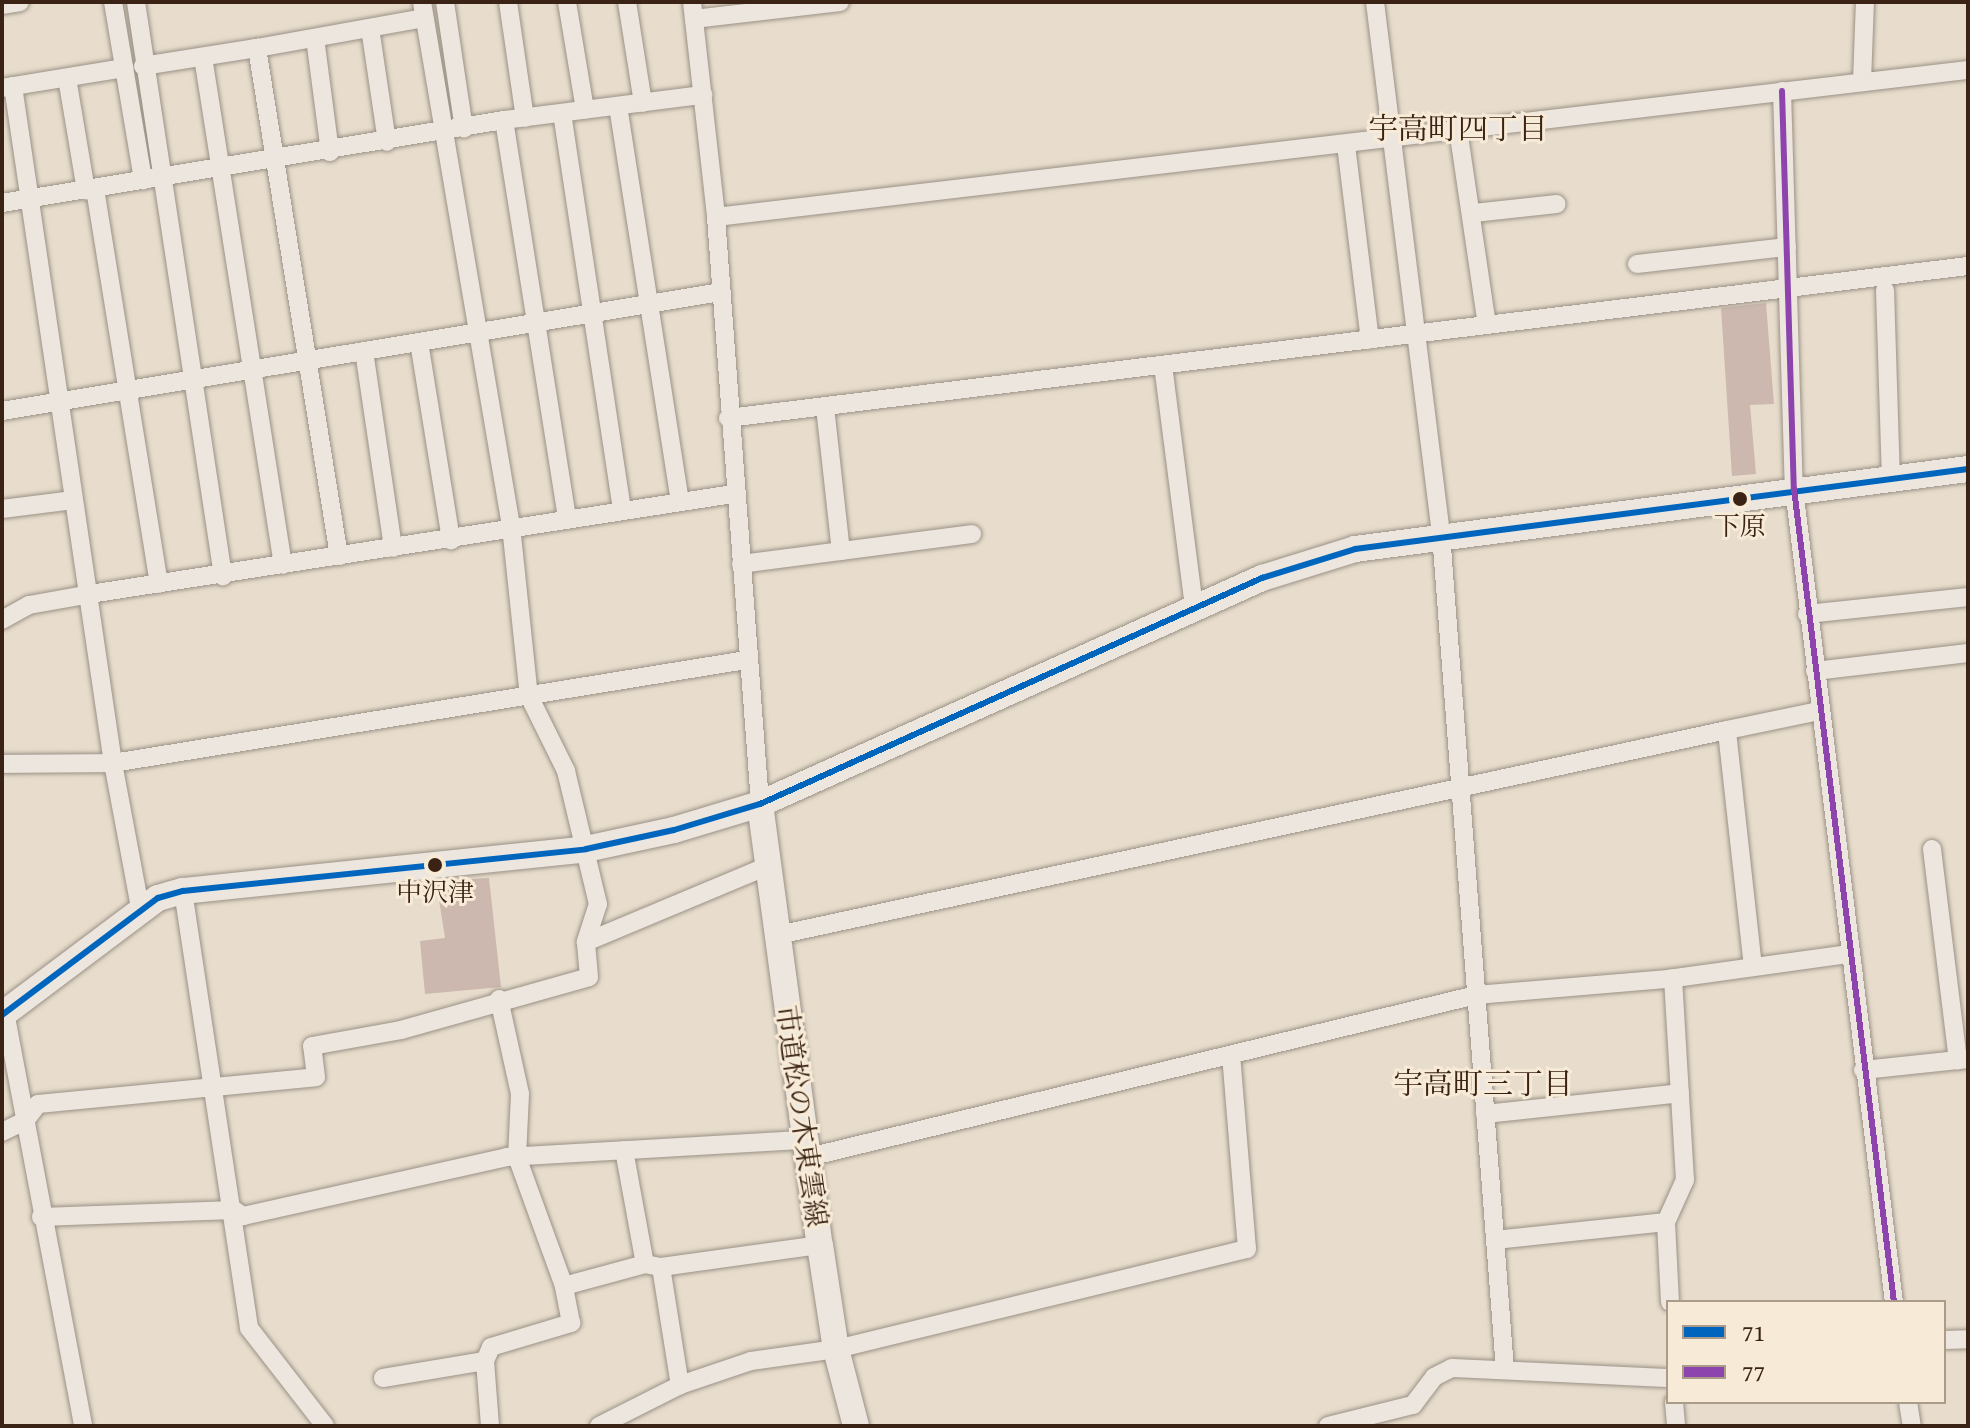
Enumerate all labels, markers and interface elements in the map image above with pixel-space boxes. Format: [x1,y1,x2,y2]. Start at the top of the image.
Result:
district label: 宇高町四丁目 [1368,110,1548,146]
marker: 下原 [1732,491,1748,507]
place label: 下原 [1714,510,1766,542]
marker: 中沢津 [427,857,443,873]
place label: 中沢津 [396,876,474,908]
street label: 市道松の木東雲線 [770,1003,834,1229]
district label: 宇高町三丁目 [1393,1065,1573,1101]
legend [1666,1300,1946,1404]
text: 71 [1742,1315,1765,1350]
text: 77 [1742,1355,1765,1390]

